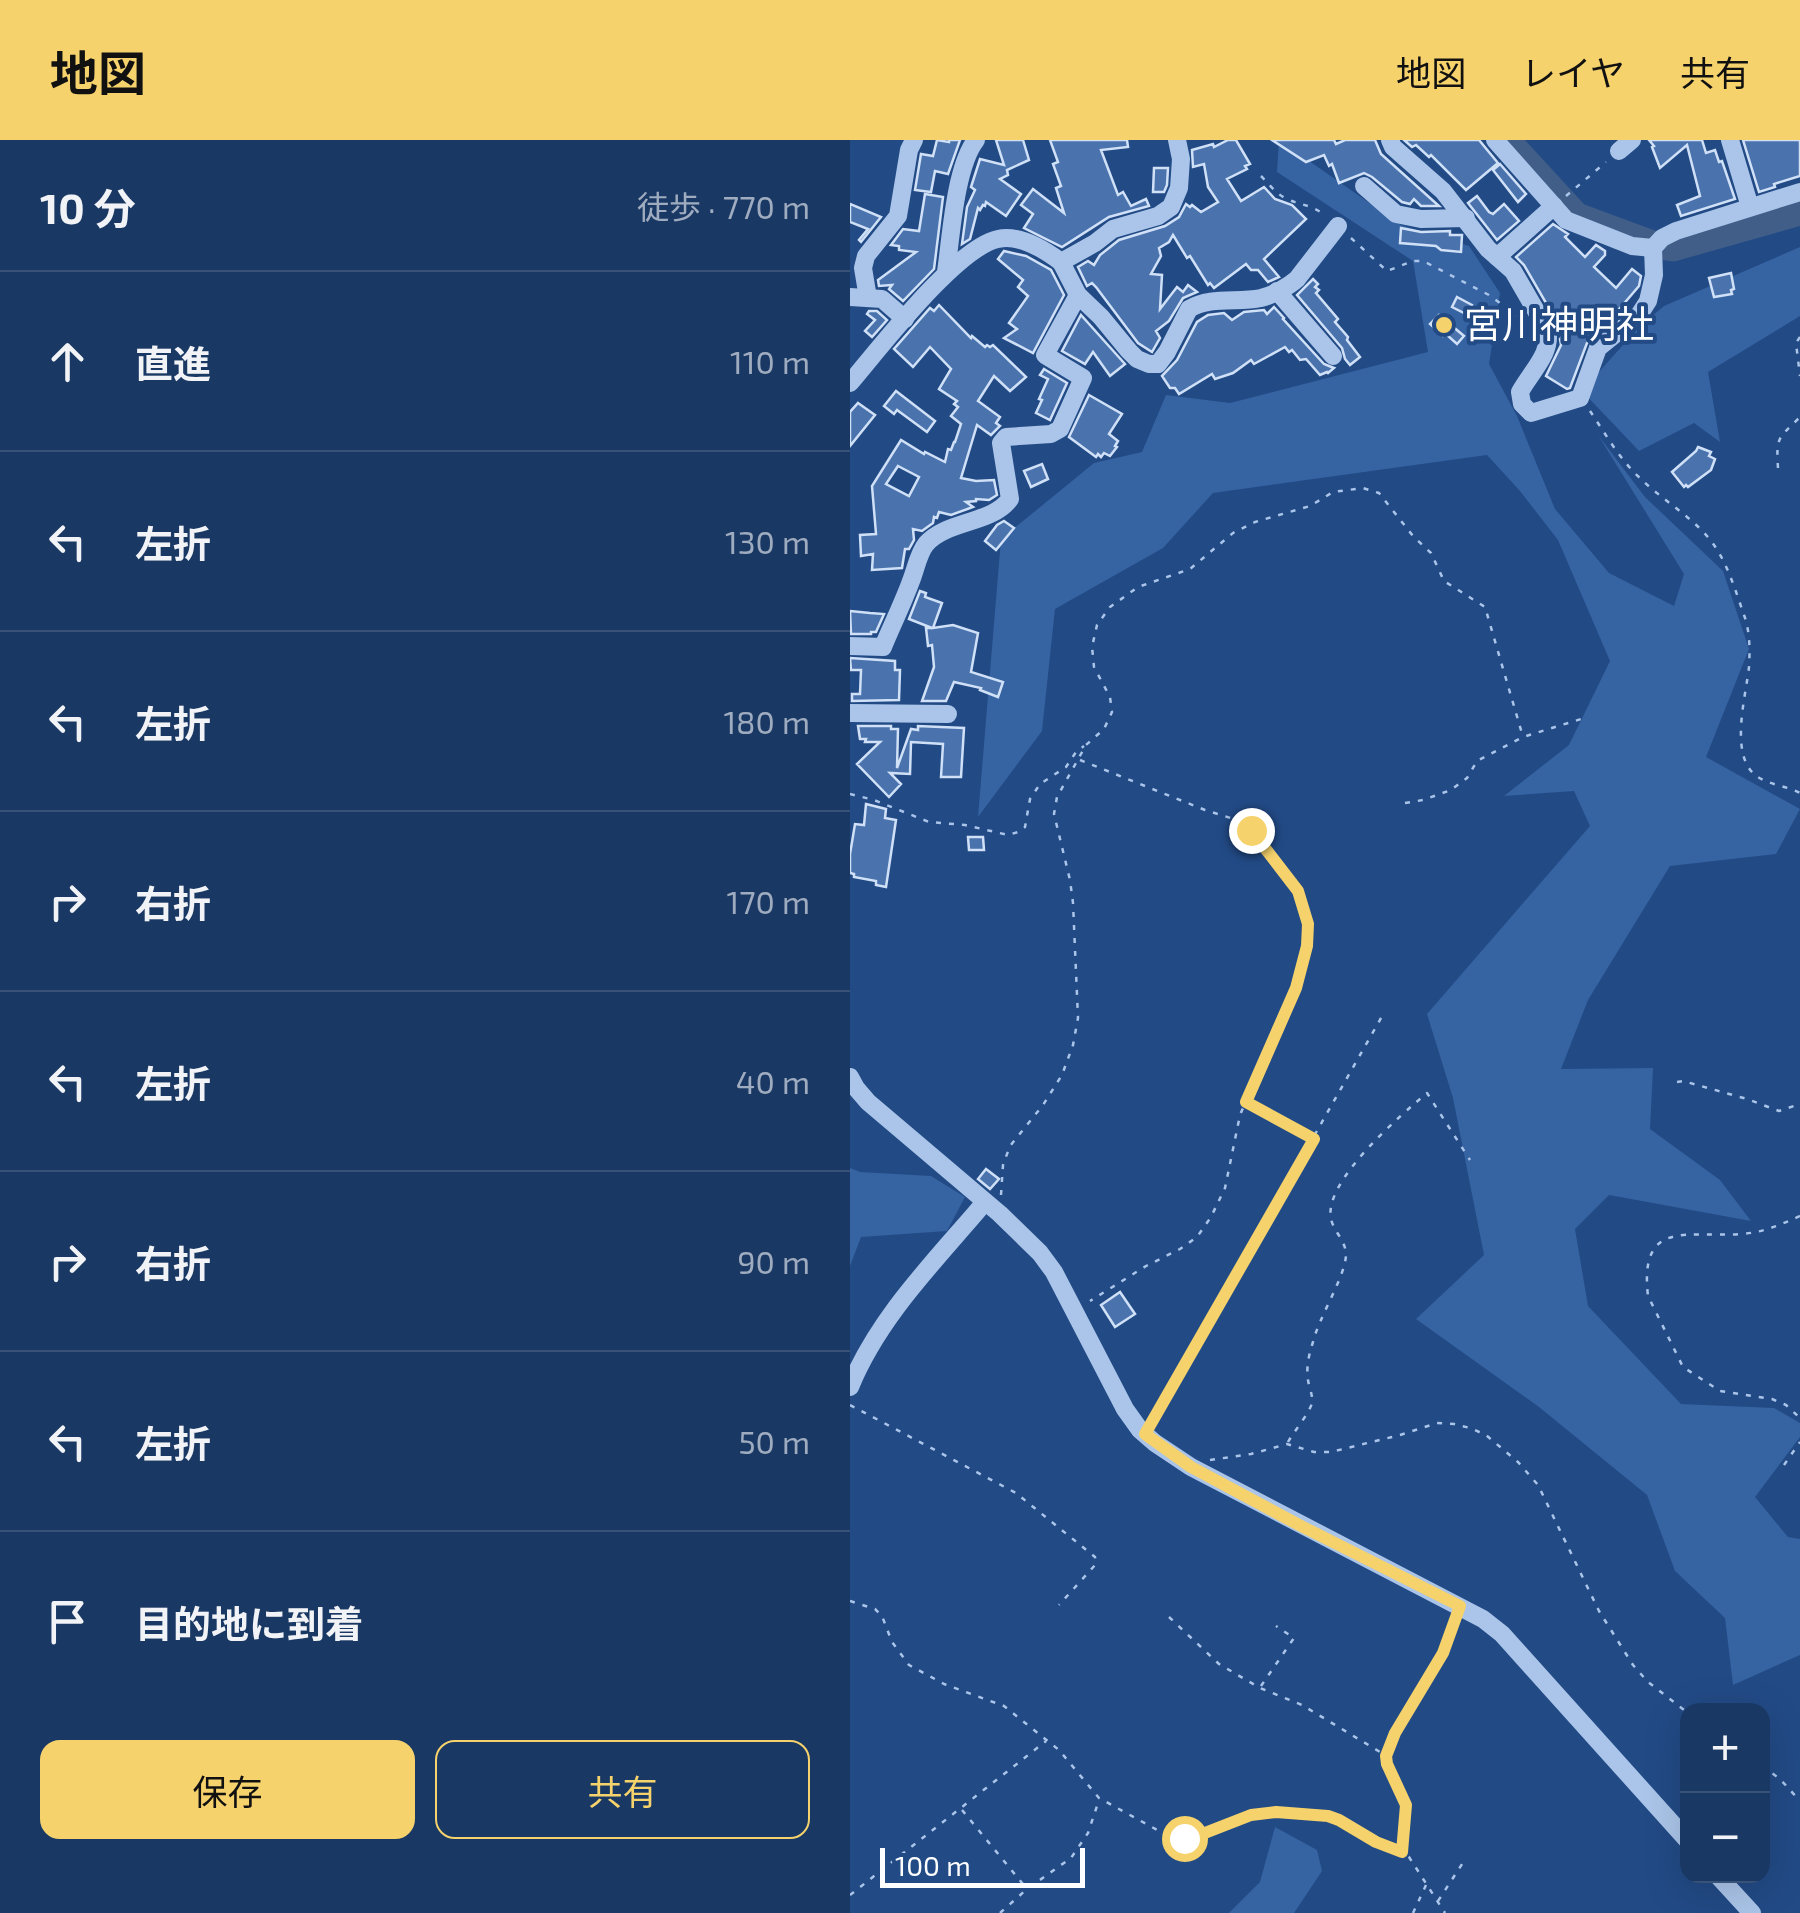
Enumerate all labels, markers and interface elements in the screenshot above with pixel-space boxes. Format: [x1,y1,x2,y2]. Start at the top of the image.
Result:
text: 地図 [50,43,146,101]
text: 地図 [1396,51,1466,93]
text: レイヤ [1521,51,1625,93]
text: 共有 [1680,51,1750,93]
text: 10 分 [40,182,136,232]
text: 徒歩 · 770 m [637,187,810,225]
place label: 宮川神明社 [1464,300,1654,346]
marker: 宮川神明社 [1433,314,1455,336]
icon: ahead [40,334,95,389]
text: 直進 [135,340,211,386]
text: 110 m [730,342,810,380]
icon: left [40,514,95,569]
text: 左折 [135,520,211,566]
text: 130 m [725,522,810,560]
icon: left [40,694,95,749]
text: 左折 [135,700,211,746]
text: 180 m [723,702,810,740]
route end [1229,808,1275,854]
icon: right [40,874,95,929]
text: 右折 [135,880,211,926]
text: 170 m [726,882,810,920]
icon: left [40,1054,95,1109]
text: 左折 [135,1060,211,1106]
text: 40 m [736,1062,810,1100]
icon: right [40,1234,95,1289]
text: 右折 [135,1240,211,1286]
text: 90 m [737,1242,810,1280]
icon: left [40,1414,95,1469]
text: 左折 [135,1420,211,1466]
text: 50 m [738,1422,810,1460]
icon: arrive [40,1594,95,1649]
text: 目的地に到着 [135,1600,363,1646]
map controls [1680,1703,1770,1883]
button: + [1680,1703,1770,1793]
button: 保存 [40,1740,415,1839]
button: 共有 [435,1740,810,1839]
button: − [1680,1793,1770,1883]
route start [1162,1816,1208,1862]
scale bar [880,1843,1085,1888]
text: 100 m [895,1848,971,1882]

